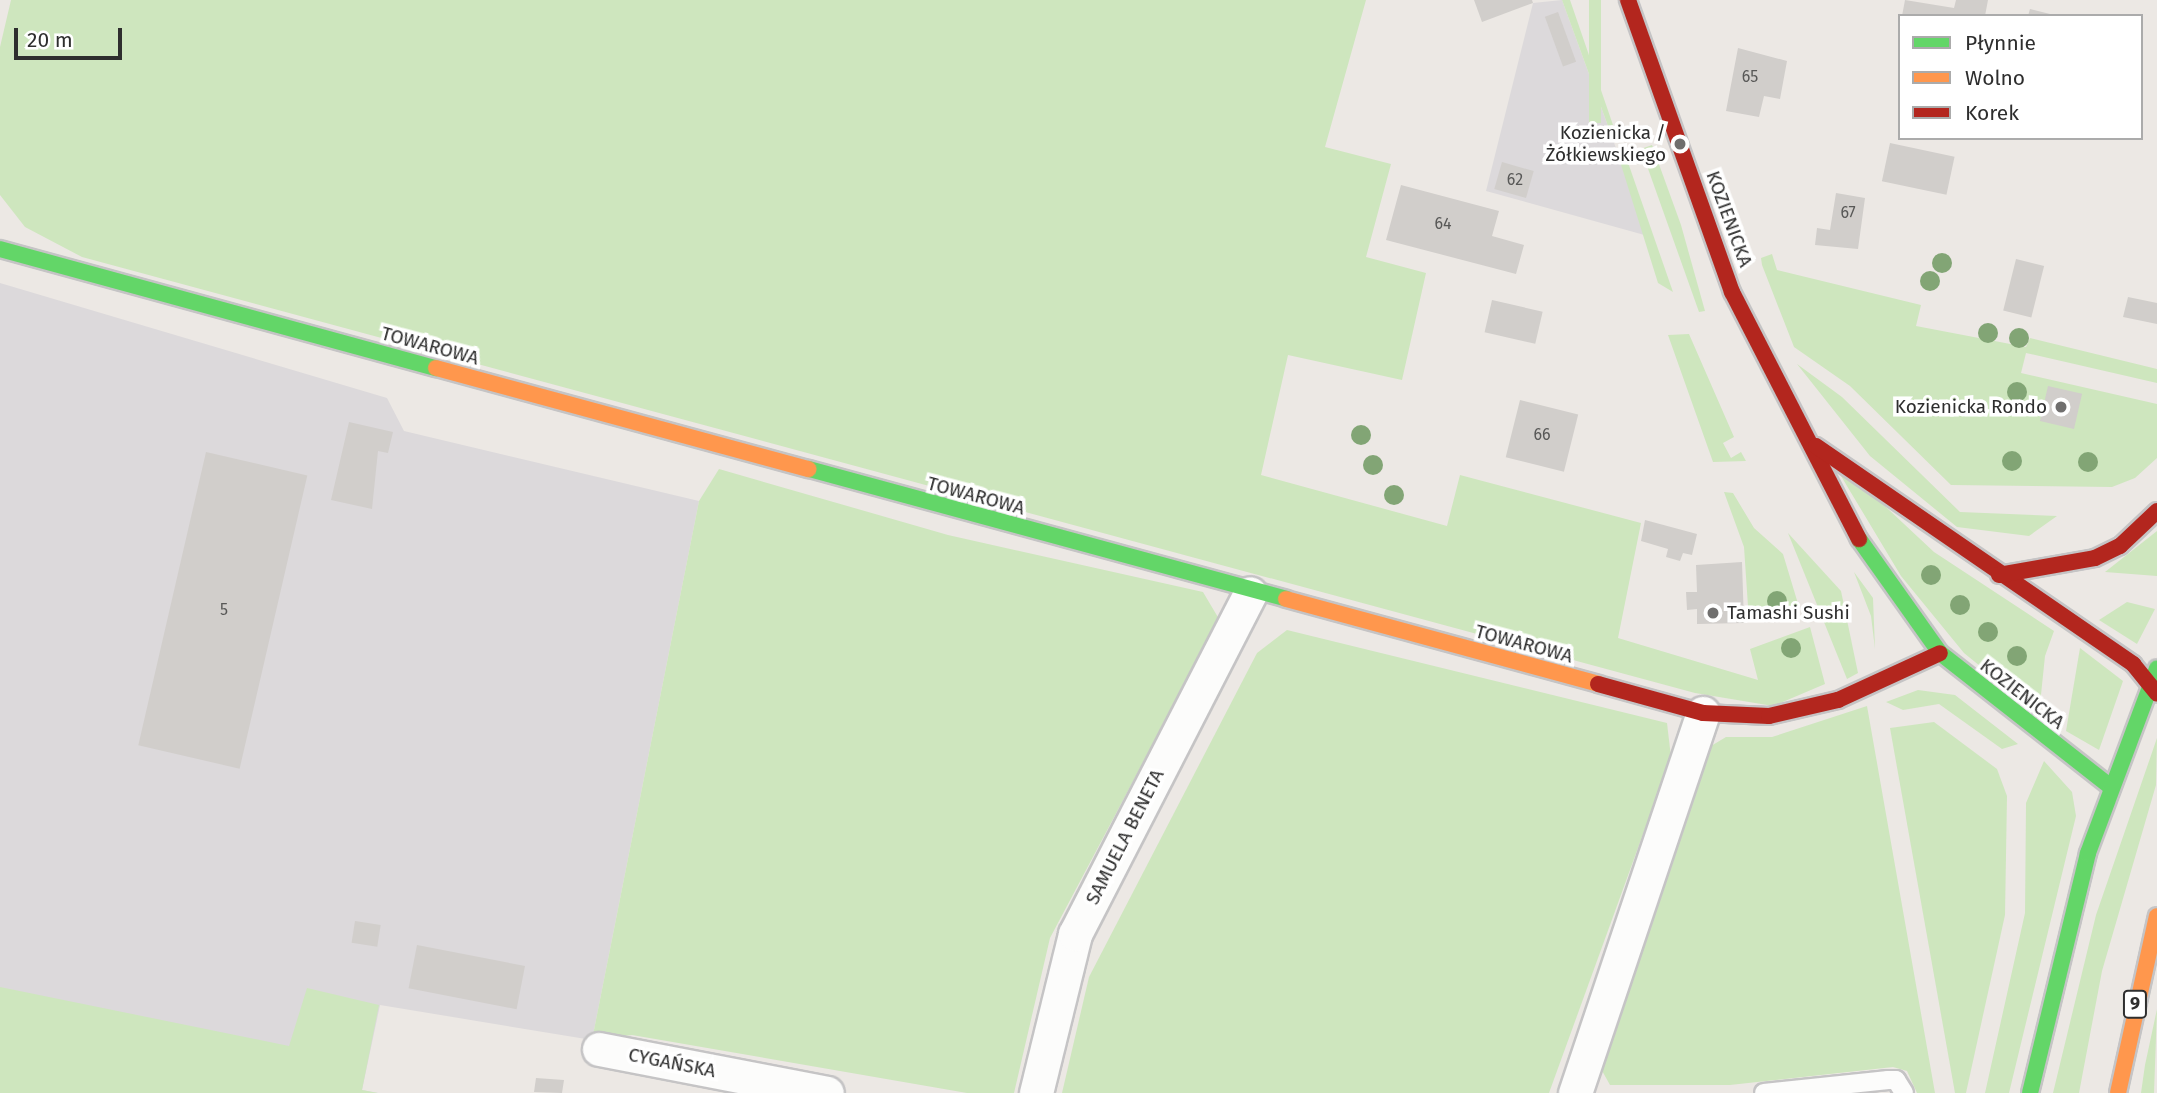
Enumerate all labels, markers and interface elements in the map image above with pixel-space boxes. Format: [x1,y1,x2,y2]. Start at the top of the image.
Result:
scale bar [18,14,126,58]
legend [1898,14,2143,140]
text: 20 m [27,27,73,53]
text: Płynnie [1965,30,2036,56]
text: Wolno [1965,65,2025,91]
house number: 65 [1742,67,1758,87]
text: Korek [1965,100,2019,126]
place label: Kozienicka / Żółkiewskiego [1545,122,1666,166]
marker: Kozienicka / Żółkiewskiego [1672,136,1688,152]
street label: KOZIENICKA [1701,168,1757,270]
house number: 62 [1507,170,1523,190]
house number: 67 [1840,203,1856,223]
house number: 64 [1434,214,1452,234]
street label: TOWAROWA [379,322,481,370]
place label: Kozienicka Rondo [1895,396,2047,418]
marker: Kozienicka Rondo [2053,399,2069,415]
house number: 66 [1533,425,1551,445]
street label: TOWAROWA [925,472,1027,520]
house number: 5 [220,600,228,620]
place label: Tamashi Sushi [1727,602,1850,624]
marker: Tamashi Sushi [1705,605,1721,621]
street label: TOWAROWA [1473,620,1575,668]
street label: KOZIENICKA [1975,654,2069,734]
street label: SAMUELA BENETA [1081,766,1169,908]
road number: 9 [2123,989,2147,1018]
street label: CYGAŃSKA [626,1043,718,1083]

